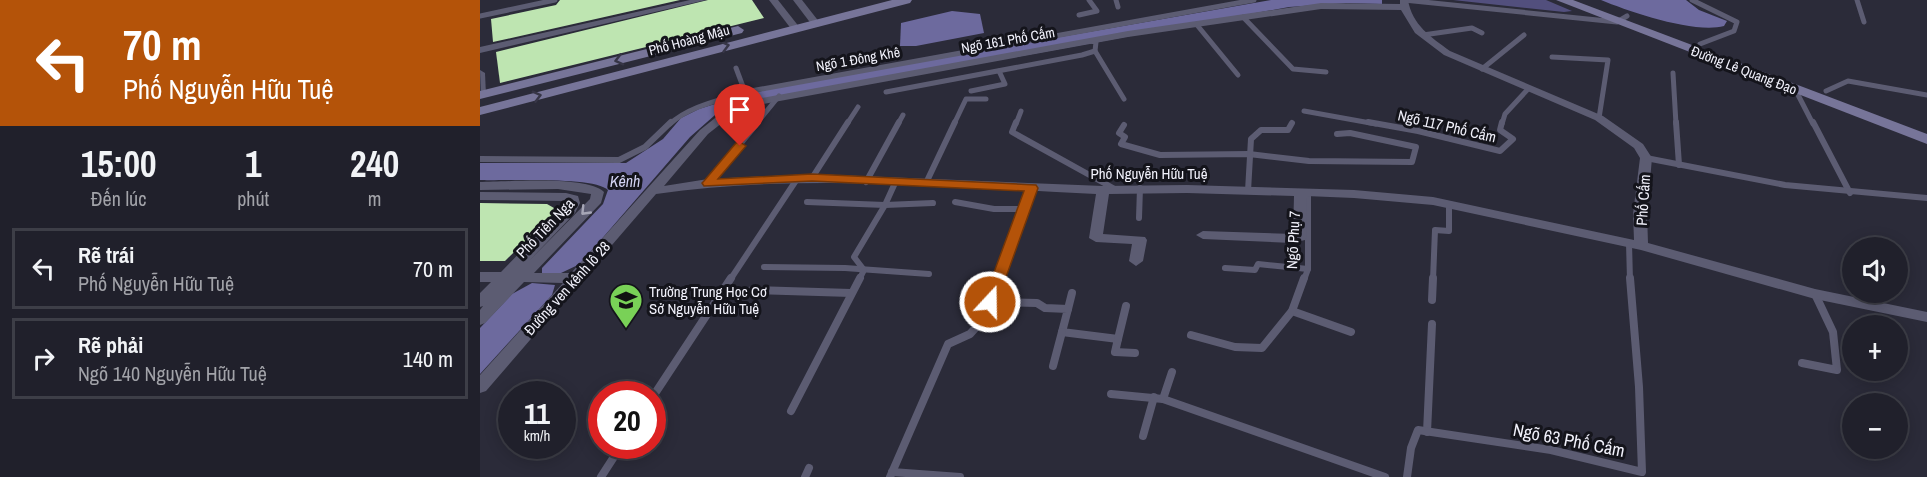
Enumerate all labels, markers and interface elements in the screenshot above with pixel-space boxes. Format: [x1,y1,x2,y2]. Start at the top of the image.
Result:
text: 70 m [123,17,202,73]
street label: Phố Hoàng Mậu [647,21,731,59]
street label: Ngõ 161 Phố Cấm [960,23,1056,57]
icon: left [24,24,102,102]
one-way arrow [720,41,730,54]
street label: Đường Lê Quang Đạo [1689,42,1799,98]
street label: Ngõ 1 Đông Khê [815,43,901,75]
one-way arrow [614,53,624,66]
text: Phố Nguyễn Hữu Tuệ [123,71,334,107]
pin [714,84,765,146]
one-way arrow [531,90,541,103]
icon: arrive [723,93,756,126]
street label: Ngõ 117 Phố Cấm [1396,104,1498,148]
text: 15:00 [81,140,156,188]
text: 1 [245,140,261,188]
text: 240 [350,140,399,188]
street label: Phố Nguyễn Hữu Tuệ [1090,163,1208,184]
water label: Kênh [610,170,640,192]
street label: Phố Cấm [1631,174,1655,226]
text: Đến lúc [91,185,146,212]
text: phút [237,185,269,212]
text: m [368,185,381,212]
street label: Phố Tiên Nga [511,193,579,262]
one-way arrow [582,204,593,215]
street label: Ngõ Phụ 7 [1281,210,1305,270]
street label: Đường ven kênh lô 28 [519,236,615,339]
map controls [1842,237,1908,459]
button: sound [1842,237,1908,303]
text: Rẽ trái [78,240,134,270]
icon: left [27,252,60,285]
text: 70 m [413,254,453,284]
text: Phố Nguyễn Hữu Tuệ [78,270,234,297]
position arrow [958,270,1022,334]
place label: Trường Trung Học Cơ Sở Nguyễn Hữu Tuệ [649,281,767,319]
school or university icon: Trường Trung Học Cơ Sở Nguyễn Hữu Tuệ [608,282,644,329]
button: + [1842,315,1908,381]
text: Rẽ phải [78,330,143,360]
icon: right [27,342,60,375]
text: 140 m [403,344,453,374]
text: Ngõ 140 Nguyễn Hữu Tuệ [78,360,267,387]
speed limit sign: 20 [588,381,666,459]
text: 11 [524,393,550,433]
button: − [1842,393,1908,459]
street label: Ngõ 63 Phố Cấm [1511,417,1627,463]
text: km/h [524,425,550,446]

